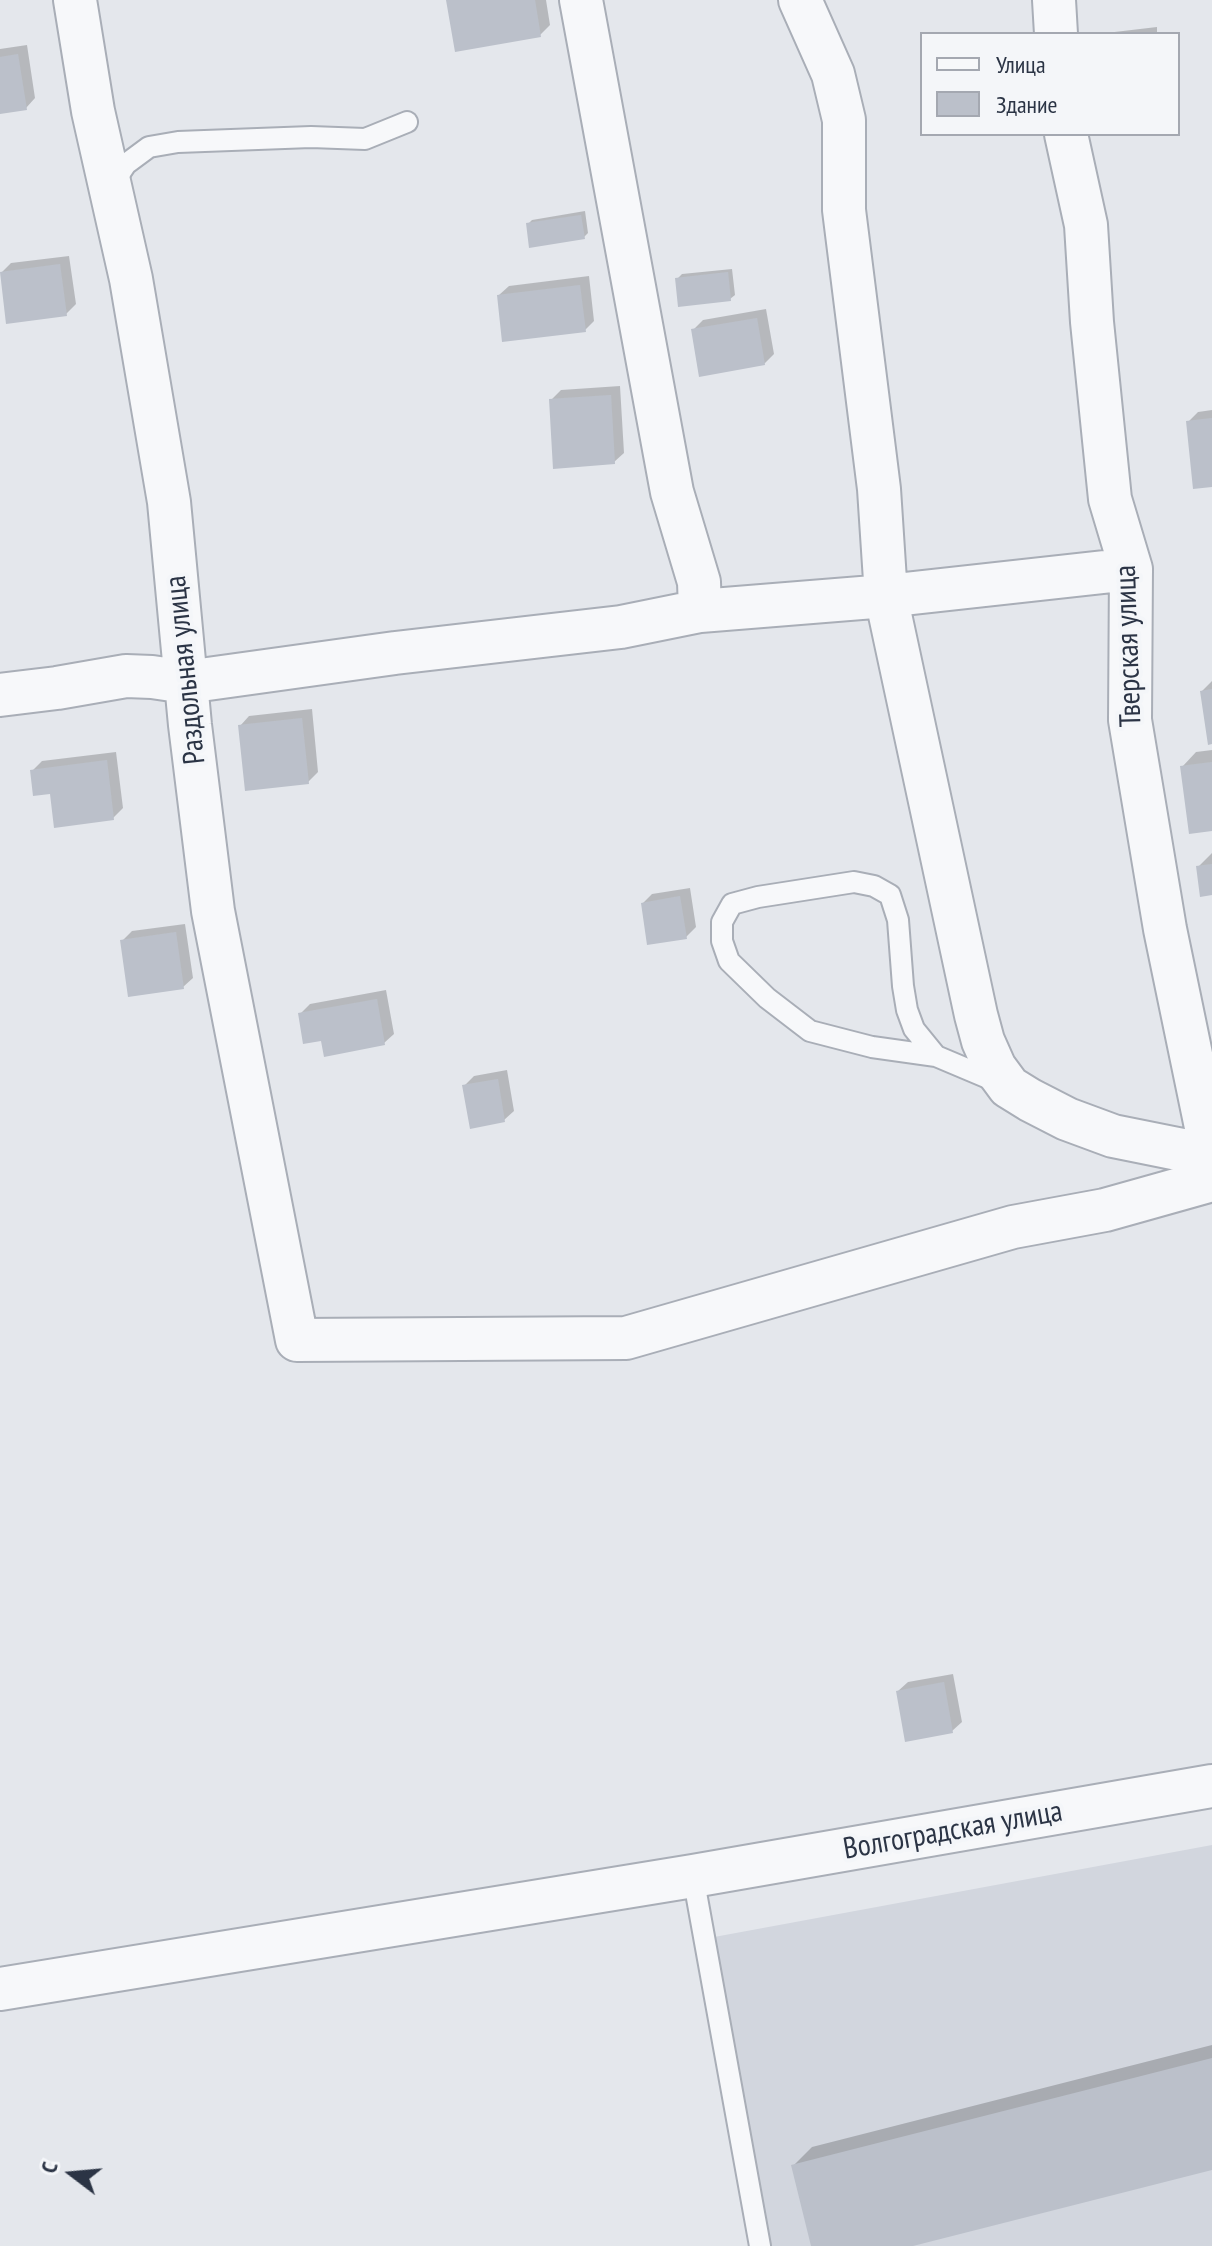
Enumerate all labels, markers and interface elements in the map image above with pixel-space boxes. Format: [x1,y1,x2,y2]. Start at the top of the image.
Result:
legend [920,32,1180,136]
text: Улица [996,49,1046,80]
text: Здание [996,89,1057,120]
street label: Тверская улица [1108,564,1150,728]
street label: Раздольная улица [158,574,214,766]
street label: Волгоградская улица [841,1794,1065,1868]
north arrow [32,2134,112,2214]
text: С [34,2159,64,2176]

